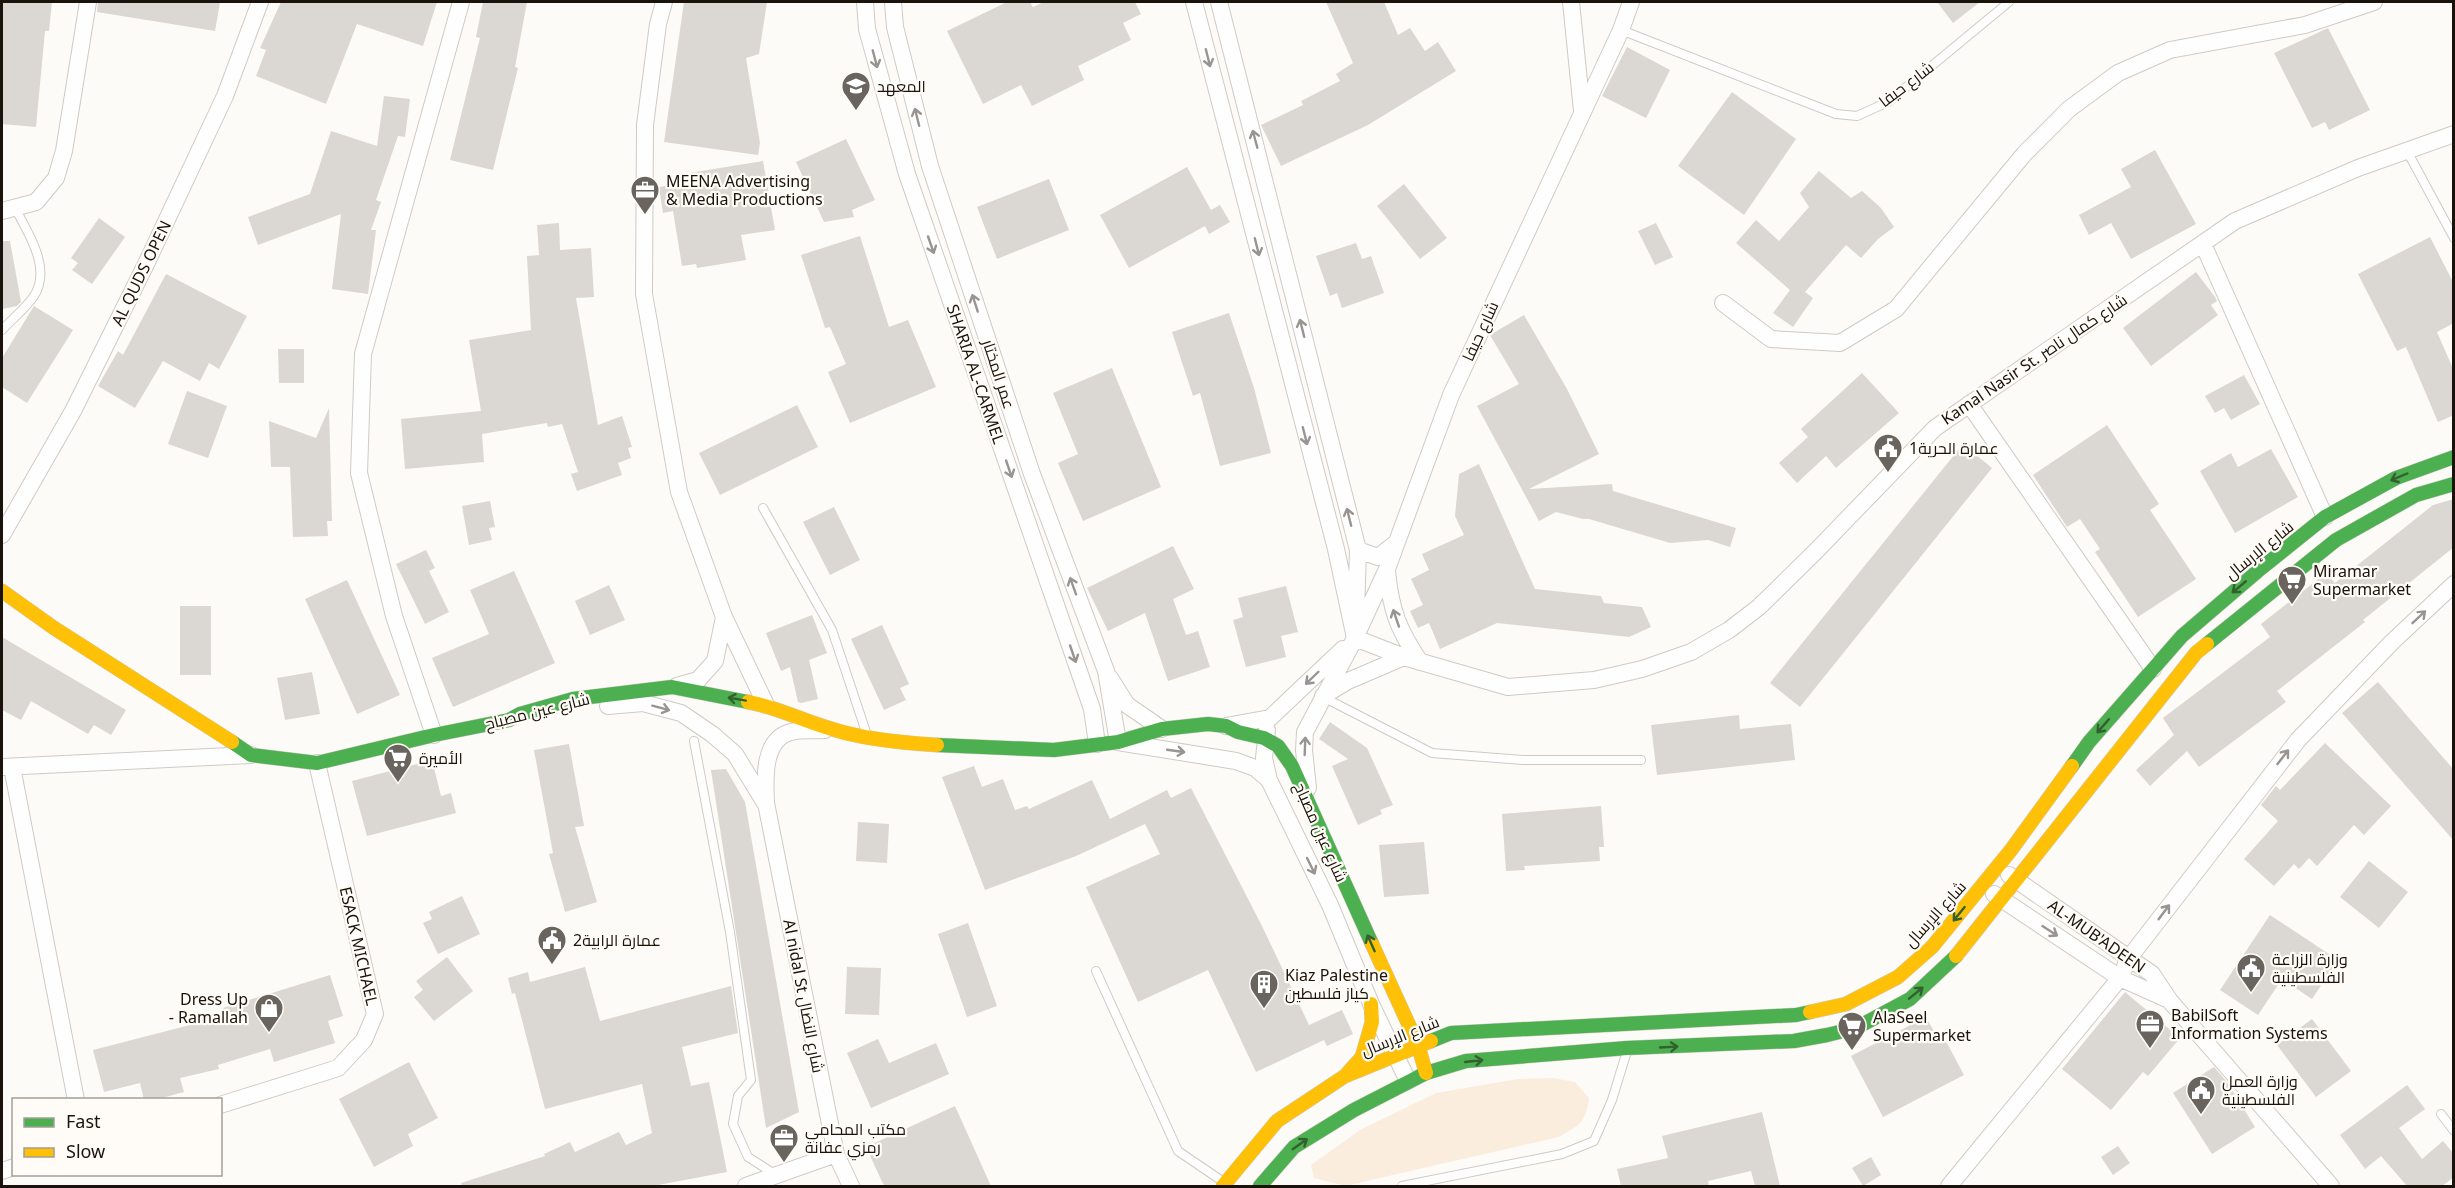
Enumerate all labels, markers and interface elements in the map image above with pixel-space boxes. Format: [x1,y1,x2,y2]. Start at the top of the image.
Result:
one-way arrow [1203,48,1215,67]
one-way arrow [870,49,882,68]
street label: شارع حيفا [1874,56,1939,113]
school or university icon: المعهد [840,70,872,112]
place label: المعهد [877,75,926,97]
one-way arrow [911,107,923,126]
one-way arrow [1248,130,1260,149]
place label: MEENA Advertising & Media Productions [666,170,823,210]
office icon: MEENA Advertising & Media Productions [629,174,661,216]
street label: AL QUDS OPEN [106,217,176,329]
one-way arrow [927,236,938,254]
one-way arrow [1251,237,1263,256]
street label: Kamal Nasir St. شارع كمال ناصر [1937,288,2132,430]
one-way arrow [969,294,980,312]
street label: شارع حيفا [1457,297,1504,365]
street label: SHARIA AL-CARMEL [942,301,1010,447]
one-way arrow [1296,319,1308,338]
street label: عمر المختار [977,335,1021,412]
one-way arrow [1299,426,1311,445]
public building icon: عمارة الحرية1 [1872,432,1904,474]
place label: عمارة الحرية1 [1909,437,1999,459]
one-way arrow [1004,460,1015,478]
one-way arrow [2390,472,2408,484]
one-way arrow [1343,508,1355,527]
street label: شارع الإرسال [2220,515,2299,585]
place label: Miramar Supermarket [2313,560,2411,600]
supermarket icon: Miramar Supermarket [2276,564,2308,606]
one-way arrow [1066,577,1077,596]
one-way arrow [2231,581,2247,594]
one-way arrow [1389,609,1400,628]
one-way arrow [2411,610,2426,624]
one-way arrow [1068,644,1079,663]
one-way arrow [1305,671,1320,685]
street label: شارع عين مصباح [482,687,592,736]
one-way arrow [728,694,748,705]
one-way arrow [652,703,671,714]
one-way arrow [2096,718,2110,733]
one-way arrow [1299,737,1310,757]
supermarket icon: الأميرة [382,742,414,784]
one-way arrow [1166,745,1185,756]
place label: الأميرة [419,747,463,769]
one-way arrow [2277,750,2290,766]
street label: شارع عين مصباح [1288,779,1353,886]
one-way arrow [1305,856,1317,874]
street label: شارع الإرسال [1899,876,1972,953]
street label: ESACK MICHAEL [335,884,383,1008]
street label: AL-MUB'ADEEN [2044,894,2150,978]
one-way arrow [2158,904,2170,920]
one-way arrow [1952,906,1965,922]
street label: Al nidal St شارع النضال [777,917,830,1075]
public building icon: عمارة الرابية2 [536,924,568,966]
one-way arrow [2042,925,2059,938]
place label: عمارة الرابية2 [573,929,661,951]
one-way arrow [1364,934,1375,952]
place label: وزارة الزراعة الفلسطينية [2272,948,2348,988]
public building icon: وزارة الزراعة الفلسطينية [2235,952,2267,994]
place label: Kiaz Palestine كياز فلسطين [1285,964,1388,1004]
building icon: Kiaz Palestine كياز فلسطين [1248,968,1280,1010]
one-way arrow [1907,987,1923,1000]
place label: Dress Up - Ramallah [169,988,248,1028]
shop icon: Dress Up - Ramallah [253,992,285,1034]
place label: BabilSoft Information Systems [2171,1004,2328,1044]
place label: AlaSeel Supermarket [1873,1006,1971,1046]
office icon: BabilSoft Information Systems [2134,1008,2166,1050]
street label: شارع الإرسال [1358,1010,1443,1063]
supermarket icon: AlaSeel Supermarket [1836,1010,1868,1052]
one-way arrow [1658,1041,1678,1052]
one-way arrow [1464,1055,1484,1066]
place label: وزارة العمل الفلسطينية [2222,1070,2298,1110]
public building icon: وزارة العمل الفلسطينية [2185,1074,2217,1116]
legend [12,1098,222,1176]
text: Fast [66,1109,101,1133]
place label: مكتب المحامي رمزي عفانة [805,1118,906,1161]
office icon: مكتب المحامي رمزي عفانة [768,1122,800,1164]
one-way arrow [1291,1138,1307,1150]
text: Slow [66,1139,105,1163]

